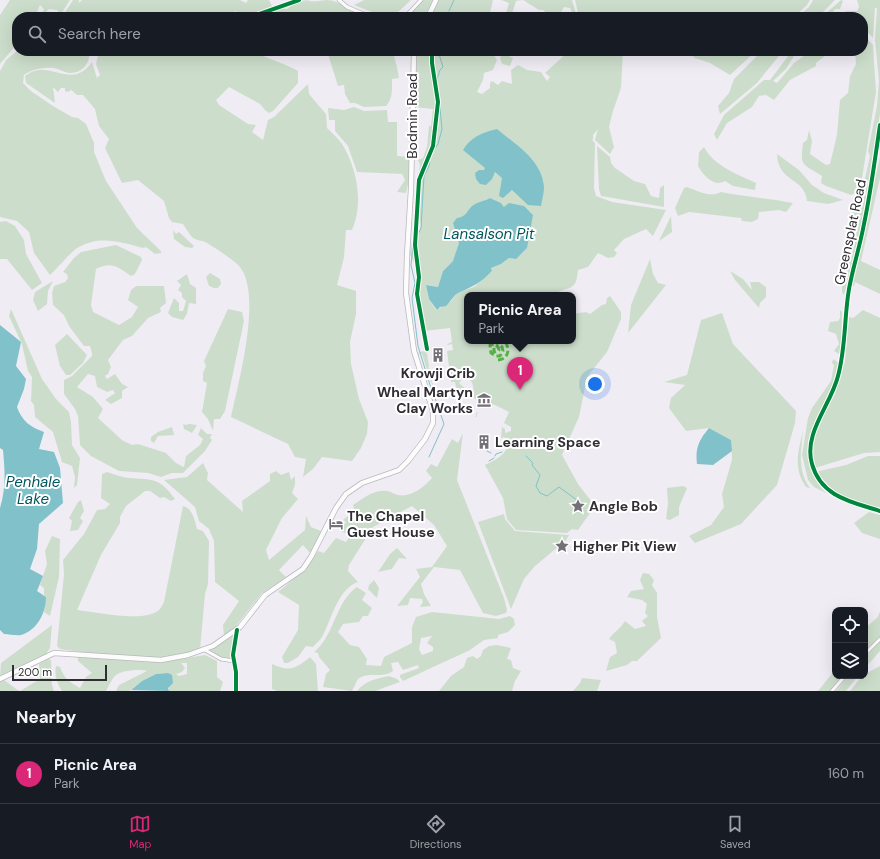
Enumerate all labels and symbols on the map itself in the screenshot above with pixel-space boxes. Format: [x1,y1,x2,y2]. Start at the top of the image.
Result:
street label: Bodmin Road [403,73,421,159]
street label: Greensplat Road [830,177,870,287]
water label: Lansalson Pit [443,224,535,244]
building icon: Krowji Crib [430,347,446,363]
pin: 1 [507,357,533,390]
place label: Krowji Crib [401,364,475,382]
your location [585,374,605,394]
place label: Wheal Martyn Clay Works [377,383,473,417]
museum icon: Wheal Martyn Clay Works [476,392,492,408]
place label: Learning Space [495,433,600,451]
building icon: Learning Space [476,434,492,450]
water label: Penhale Lake [6,472,61,509]
place label: Angle Bob [589,497,658,515]
place icon: Angle Bob [570,498,586,514]
place label: The Chapel Guest House [347,507,435,541]
hotel icon: The Chapel Guest House [328,516,344,532]
place label: Higher Pit View [573,537,677,555]
place icon: Higher Pit View [554,538,570,554]
scale bar [12,663,107,682]

